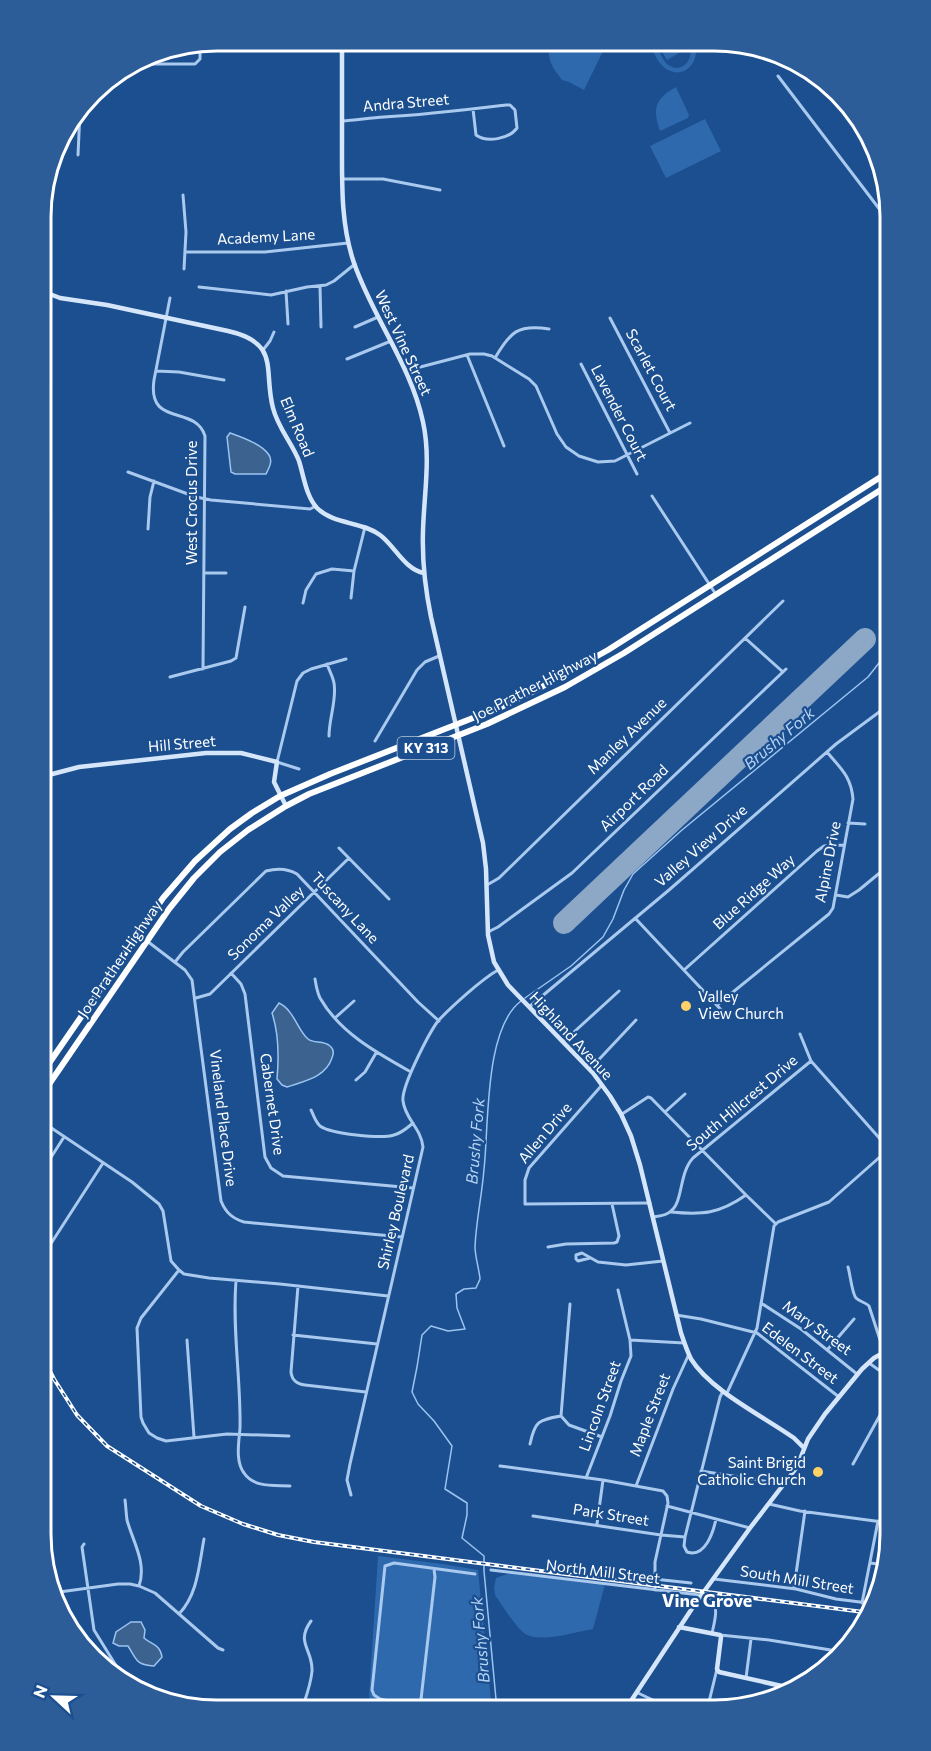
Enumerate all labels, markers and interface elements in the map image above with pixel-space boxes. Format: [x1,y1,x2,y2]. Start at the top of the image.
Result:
street label: Andra Street [362,89,450,115]
street label: Academy Lane [216,224,316,248]
street label: West Vine Street [372,287,436,398]
street label: Scarlet Court [623,325,681,414]
street label: Lavender Court [588,362,652,464]
street label: Elm Road [277,394,319,459]
street label: West Crocus Drive [182,441,200,565]
street label: Joe Prather Highway [469,646,600,724]
street label: Manley Avenue [583,693,670,777]
water label: Brushy Fork [739,702,818,773]
street label: Hill Street [147,731,217,755]
road number: KY 313 [398,737,454,759]
street label: Airport Road [595,760,671,834]
street label: Valley View Drive [651,800,750,890]
street label: Alpine Drive [810,820,844,904]
street label: Blue Ridge Way [709,850,798,933]
street label: Tuscany Lane [308,868,383,947]
street label: Sonoma Valley [223,881,308,963]
street label: Joe Prather Highway [73,896,165,1021]
place label: Valley View Church [698,987,784,1022]
street label: Highland Avenue [526,988,617,1083]
marker: Valley View Church [679,999,693,1013]
street label: Vineland Place Drive [207,1048,241,1188]
street label: South Hillcrest Drive [682,1050,801,1154]
street label: Cabernet Drive [257,1052,289,1156]
water label: Brushy Fork [461,1097,488,1185]
street label: Allen Drive [514,1098,575,1166]
street label: Shirley Boulevard [373,1152,417,1271]
street label: Mary Street [779,1296,856,1358]
street label: Edelen Street [759,1318,842,1387]
street label: Lincoln Street [574,1358,624,1453]
street label: Maple Street [625,1370,673,1459]
place label: Saint Brigid Catholic Church [697,1453,806,1488]
marker: Saint Brigid Catholic Church [811,1465,825,1479]
street label: Park Street [572,1499,650,1529]
street label: North Mill Street [545,1555,661,1587]
street label: South Mill Street [739,1561,855,1597]
district label: Vine Grove [662,1589,752,1611]
water label: Brushy Fork [466,1596,493,1684]
north arrow [24,1667,84,1727]
text: N [29,1682,51,1700]

